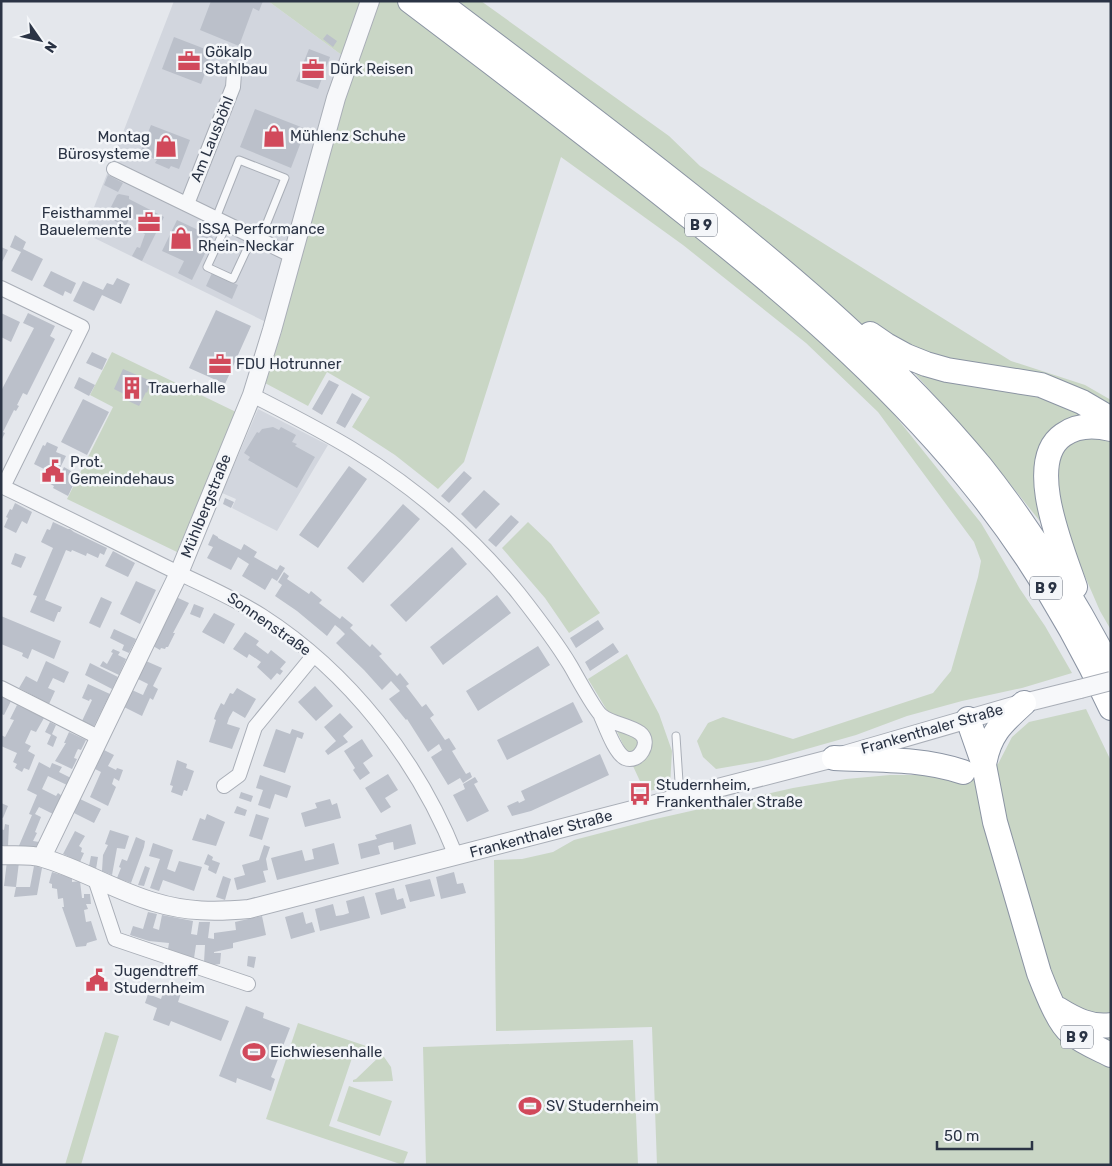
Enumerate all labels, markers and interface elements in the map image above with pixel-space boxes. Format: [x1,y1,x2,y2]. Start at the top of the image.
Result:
north arrow [15,15,65,65]
text: N [40,38,60,56]
place label: Gökalp Stahlbau [205,43,268,78]
office icon: Gökalp Stahlbau [176,48,202,74]
office icon: Dürk Reisen [300,56,326,82]
place label: Dürk Reisen [330,60,413,78]
street label: Am Lausböhl [187,94,237,184]
shop icon: Mühlenz Schuhe [261,123,287,149]
place label: Mühlenz Schuhe [290,127,406,145]
place label: Montag Bürosysteme [58,128,150,163]
shop icon: Montag Bürosysteme [153,133,179,159]
place label: Feisthammel Bauelemente [39,204,132,239]
office icon: Feisthammel Bauelemente [136,209,162,235]
road number: B 9 [685,214,717,236]
place label: ISSA Performance Rhein-Neckar [198,220,325,255]
shop icon: ISSA Performance Rhein-Neckar [168,225,194,251]
office icon: FDU Hotrunner [207,351,233,377]
place label: FDU Hotrunner [236,355,342,373]
building icon: Trauerhalle [119,375,145,401]
place label: Trauerhalle [148,379,226,397]
street label: Mühlbergstraße [177,452,235,560]
place label: Prot. Gemeindehaus [70,453,175,488]
public building icon: Prot. Gemeindehaus [40,458,66,484]
road number: B 9 [1030,576,1062,600]
street label: Sonnenstraße [224,588,314,660]
street label: Frankenthaler Straße [859,700,1005,758]
place label: Studernheim, Frankenthaler Straße [656,776,803,811]
bus stop icon: Studernheim, Frankenthaler Straße [627,781,653,807]
street label: Frankenthaler Straße [468,806,614,862]
place label: Jugendtreff Studernheim [114,962,205,997]
public building icon: Jugendtreff Studernheim [84,967,110,993]
road number: B 9 [1061,1026,1093,1048]
sports icon: Eichwiesenhalle [241,1039,267,1065]
place label: Eichwiesenhalle [270,1043,382,1061]
sports icon: SV Studernheim [517,1093,543,1119]
place label: SV Studernheim [546,1097,659,1115]
scale bar [937,1118,1032,1150]
text: 50 m [944,1127,979,1145]

